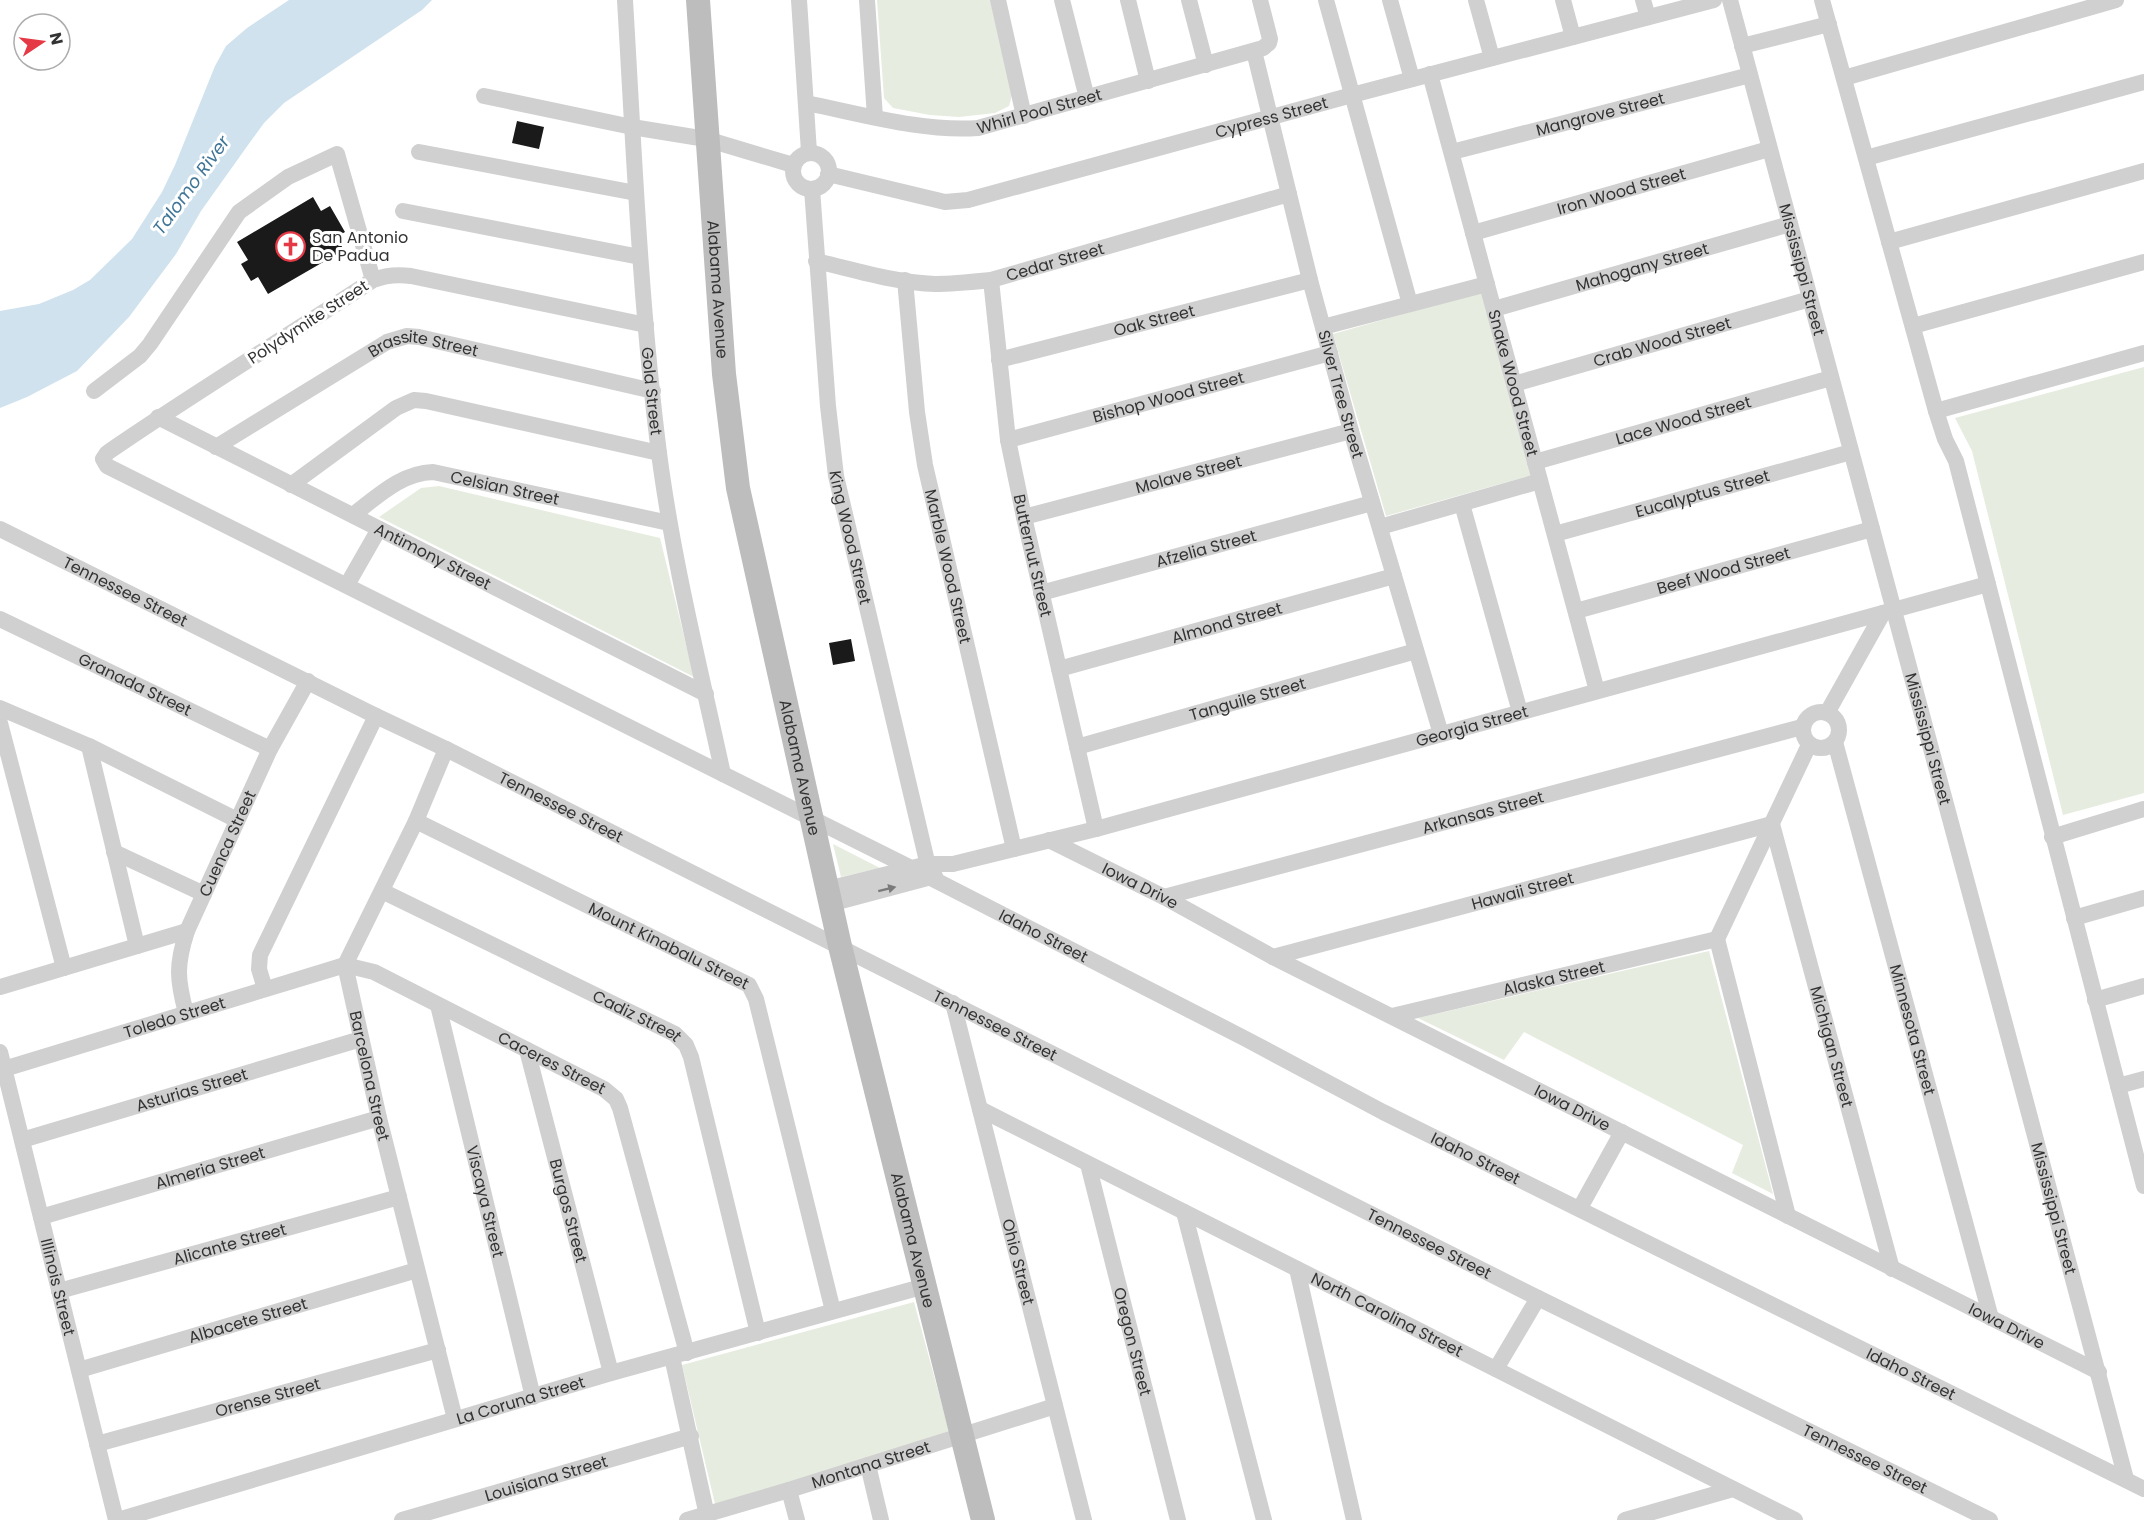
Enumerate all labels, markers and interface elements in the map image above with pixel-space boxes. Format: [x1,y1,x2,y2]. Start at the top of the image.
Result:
north arrow [12,12,72,72]
text: N [44,30,69,47]
street label: Whirl Pool Street [974,82,1105,139]
street label: Mangrove Street [1533,86,1667,141]
street label: Cypress Street [1213,91,1331,143]
water label: Talomo River [147,129,236,240]
street label: Iron Wood Street [1554,162,1688,220]
street label: Mississippi Street [1774,201,1831,338]
street label: Alabama Avenue [702,219,734,359]
place label: San Antonio De Padua [312,226,408,267]
church icon: San Antonio De Padua [275,230,307,262]
street label: Cedar Street [1003,236,1107,287]
street label: Mahogany Street [1573,236,1711,296]
street label: Polydymite Street [243,274,373,370]
street label: Oak Street [1111,299,1197,342]
street label: Snake Wood Street [1483,307,1544,459]
street label: Crab Wood Street [1590,311,1734,372]
street label: Brassite Street [363,324,481,363]
street label: Silver Tree Street [1313,327,1370,461]
street label: Gold Street [636,346,668,437]
street label: Bishop Wood Street [1090,365,1247,428]
street label: Lace Wood Street [1613,390,1754,450]
street label: Molave Street [1133,449,1244,499]
street label: Eucalyptus Street [1633,464,1772,523]
street label: Celsian Street [448,465,562,510]
street label: King Wood Street [824,469,877,607]
street label: Marble Wood Street [919,487,977,646]
street label: Butternut Street [1008,492,1058,619]
street label: Antimony Street [371,517,495,595]
street label: Afzelia Street [1153,523,1259,573]
street label: Beef Wood Street [1654,541,1793,600]
street label: Tennessee Street [59,551,192,632]
street label: Almond Street [1169,596,1285,649]
street label: Granada Street [75,647,196,721]
street label: Mississippi Street [1900,670,1957,808]
street label: Tanguile Street [1187,671,1308,726]
street label: Alabama Avenue [774,697,827,838]
street label: Georgia Street [1413,699,1531,752]
street label: Tennessee Street [495,766,627,848]
street label: Arkansas Street [1420,785,1546,839]
street label: Cuenca Street [193,786,261,900]
street label: Iowa Drive [1098,857,1183,914]
street label: Hawaii Street [1469,866,1576,915]
one-way arrow [878,884,896,894]
street label: Mount Kinabalu Street [585,896,753,995]
street label: Idaho Street [995,903,1092,968]
street label: Alaska Street [1500,954,1607,1001]
street label: Minnesota Street [1884,962,1942,1098]
street label: Michigan Street [1805,983,1859,1110]
street label: Cadiz Street [589,984,688,1047]
street label: Tennessee Street [929,984,1062,1066]
street label: Toledo Street [121,991,228,1043]
street label: Barcelona Street [344,1008,396,1143]
street label: Caceres Street [494,1025,610,1100]
street label: Asturias Street [133,1062,250,1117]
street label: Iowa Drive [1531,1079,1615,1136]
street label: Idaho Street [1427,1126,1525,1190]
street label: Mississippi Street [2026,1140,2083,1277]
street label: Almeria Street [152,1141,268,1194]
street label: Viscaya Street [461,1143,510,1260]
street label: Burgos Street [544,1156,593,1265]
street label: Alabama Avenue [885,1170,941,1310]
street label: Tennessee Street [1363,1202,1496,1284]
street label: Ohio Street [997,1216,1041,1308]
street label: Alicante Street [170,1217,289,1270]
street label: Illinois Street [35,1236,81,1338]
street label: North Carolina Street [1307,1266,1467,1362]
street label: Oregon Street [1108,1285,1158,1398]
street label: Albacete Street [186,1292,310,1349]
street label: Iowa Drive [1965,1297,2049,1355]
street label: Idaho Street [1863,1342,1960,1406]
street label: La Coruna Street [453,1370,588,1430]
street label: Orense Street [212,1371,323,1422]
street label: Tennessee Street [1799,1418,1932,1499]
street label: Montana Street [809,1435,933,1494]
street label: Louisiana Street [482,1449,610,1507]

